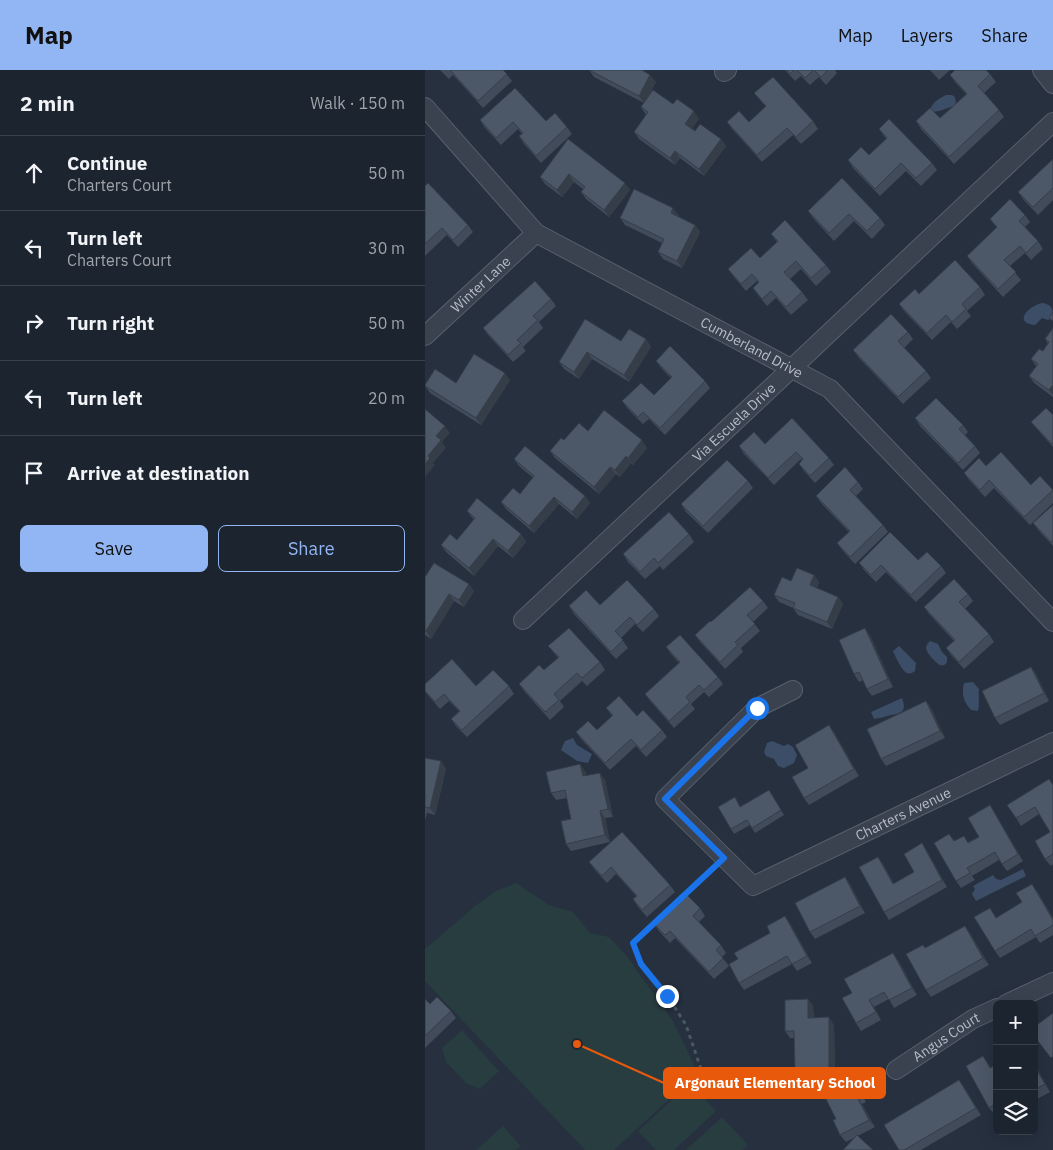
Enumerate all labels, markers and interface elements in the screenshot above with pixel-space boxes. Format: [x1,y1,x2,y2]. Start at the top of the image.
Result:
text: Map [25,19,73,51]
text: Map [838,24,873,47]
text: Layers [901,24,953,47]
text: Share [981,24,1028,47]
text: 2 min [20,89,75,117]
text: Walk · 150 m [310,93,405,113]
text: Continue [67,151,147,175]
icon: ahead [20,159,48,187]
text: 50 m [368,163,405,183]
text: Charters Court [67,175,172,195]
text: Turn left [67,226,143,250]
icon: left [20,234,48,262]
text: 30 m [368,238,405,258]
text: Charters Court [67,250,172,270]
street label: Winter Lane [447,252,515,316]
icon: right [20,309,48,337]
text: Turn right [67,311,154,335]
text: 50 m [368,313,405,333]
street label: Cumberland Drive [697,313,806,382]
street label: Via Escuela Drive [688,379,780,466]
icon: left [20,384,48,412]
text: Turn left [67,386,143,410]
text: 20 m [368,388,405,408]
icon: arrive [20,459,48,487]
text: Arrive at destination [67,461,250,485]
button: Save [20,525,208,572]
button: Share [218,525,405,572]
route start [746,697,769,720]
street label: Charters Avenue [852,783,954,845]
route end [656,985,679,1008]
map controls [993,1000,1038,1135]
button: + [993,1000,1038,1045]
street label: Angus Court [909,1008,982,1066]
button: − [993,1045,1038,1090]
callout: Argonaut Elementary School [664,1068,885,1098]
text: Argonaut Elementary School [675,1073,876,1092]
button: layers [993,1090,1038,1135]

